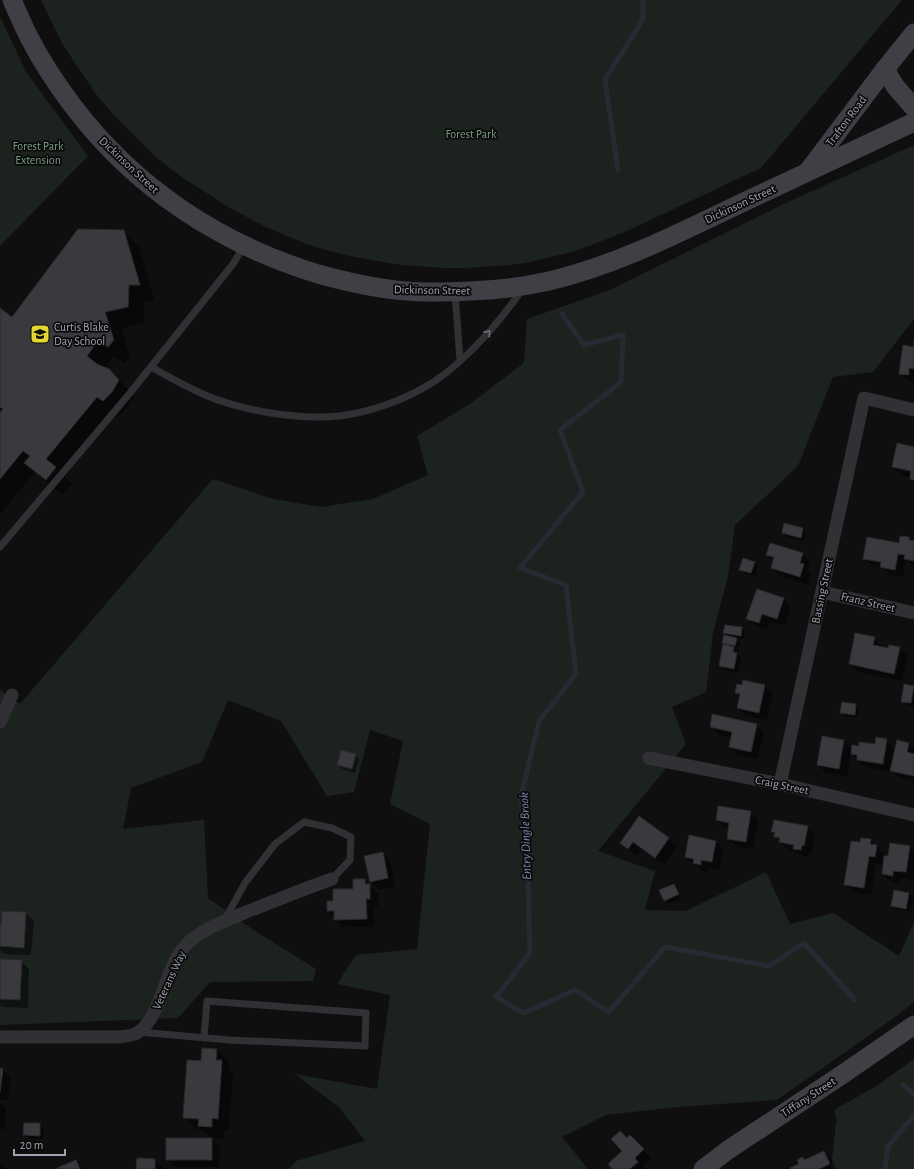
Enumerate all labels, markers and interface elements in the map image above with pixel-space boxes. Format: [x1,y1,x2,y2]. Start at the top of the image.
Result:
street label: Trafton Road [823,94,869,148]
park label: Forest Park [446,128,497,140]
street label: Dickinson Street [97,135,161,196]
park label: Forest Park Extension [13,140,64,166]
street label: Dickinson Street [703,182,777,226]
street label: Dickinson Street [394,283,471,297]
place label: Curtis Blake Day School [54,321,109,348]
school or university icon: Curtis Blake Day School [29,323,51,345]
one-way arrow [483,330,490,338]
street label: Bassing Street [809,557,835,625]
street label: Franz Street [840,590,896,614]
street label: Craig Street [754,773,810,797]
water label: Entry Dingle Brook [518,792,534,880]
street label: Veterans Way [150,949,189,1012]
street label: Tiffany Street [778,1075,838,1120]
scale bar [14,1131,65,1157]
text: 20 m [20,1139,43,1151]

